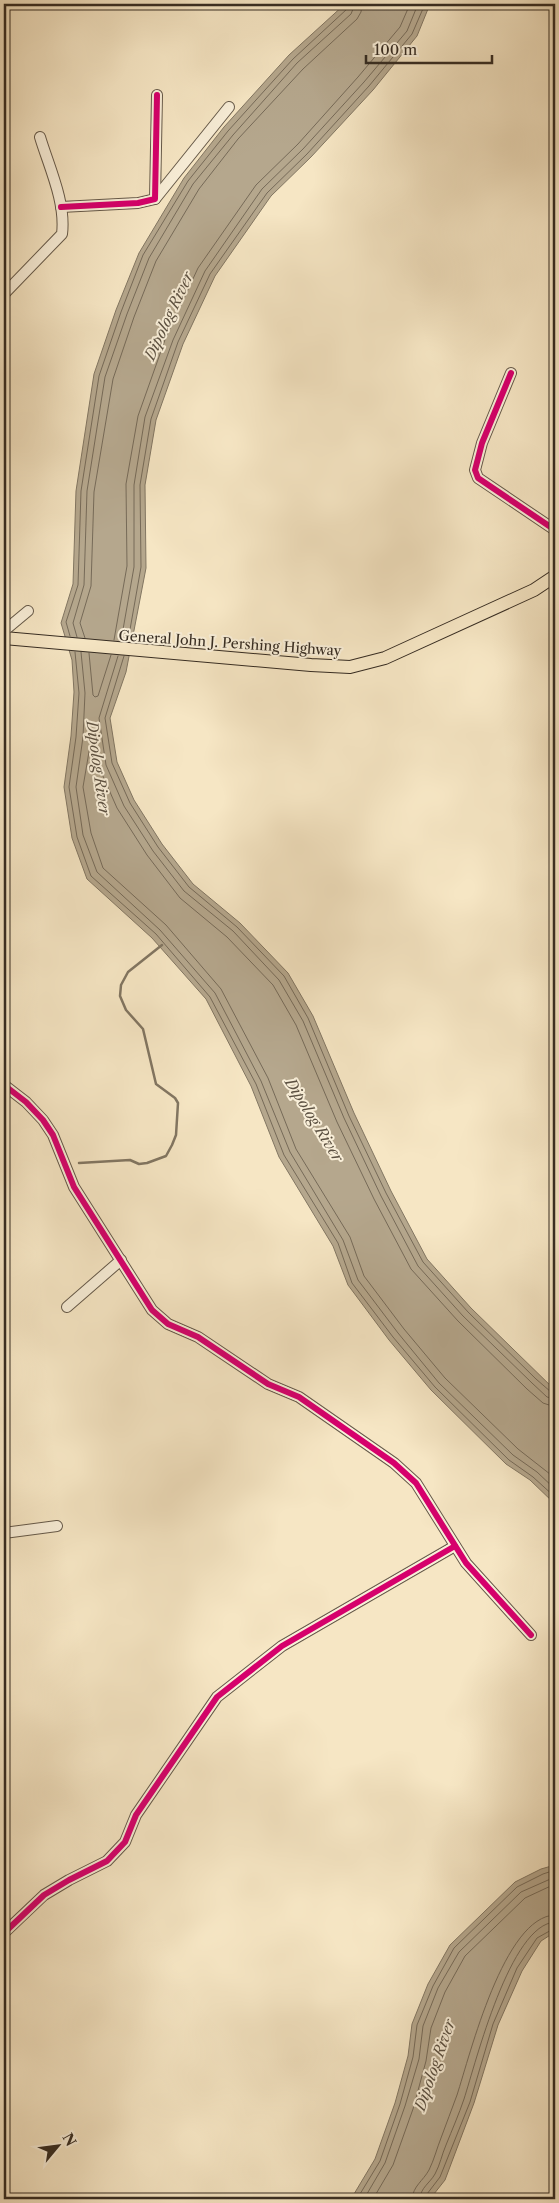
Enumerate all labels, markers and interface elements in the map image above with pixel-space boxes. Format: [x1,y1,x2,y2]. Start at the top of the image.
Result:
scale bar [366,32,493,64]
text: 100 m [374,40,417,59]
water label: Dipolog River [139,268,198,364]
street label: General John J. Pershing Highway [118,626,342,660]
water label: Dipolog River [82,718,115,817]
water label: Dipolog River [281,1073,348,1166]
water label: Dipolog River [410,2016,459,2114]
north arrow [32,2120,82,2170]
text: N [59,2130,80,2149]

